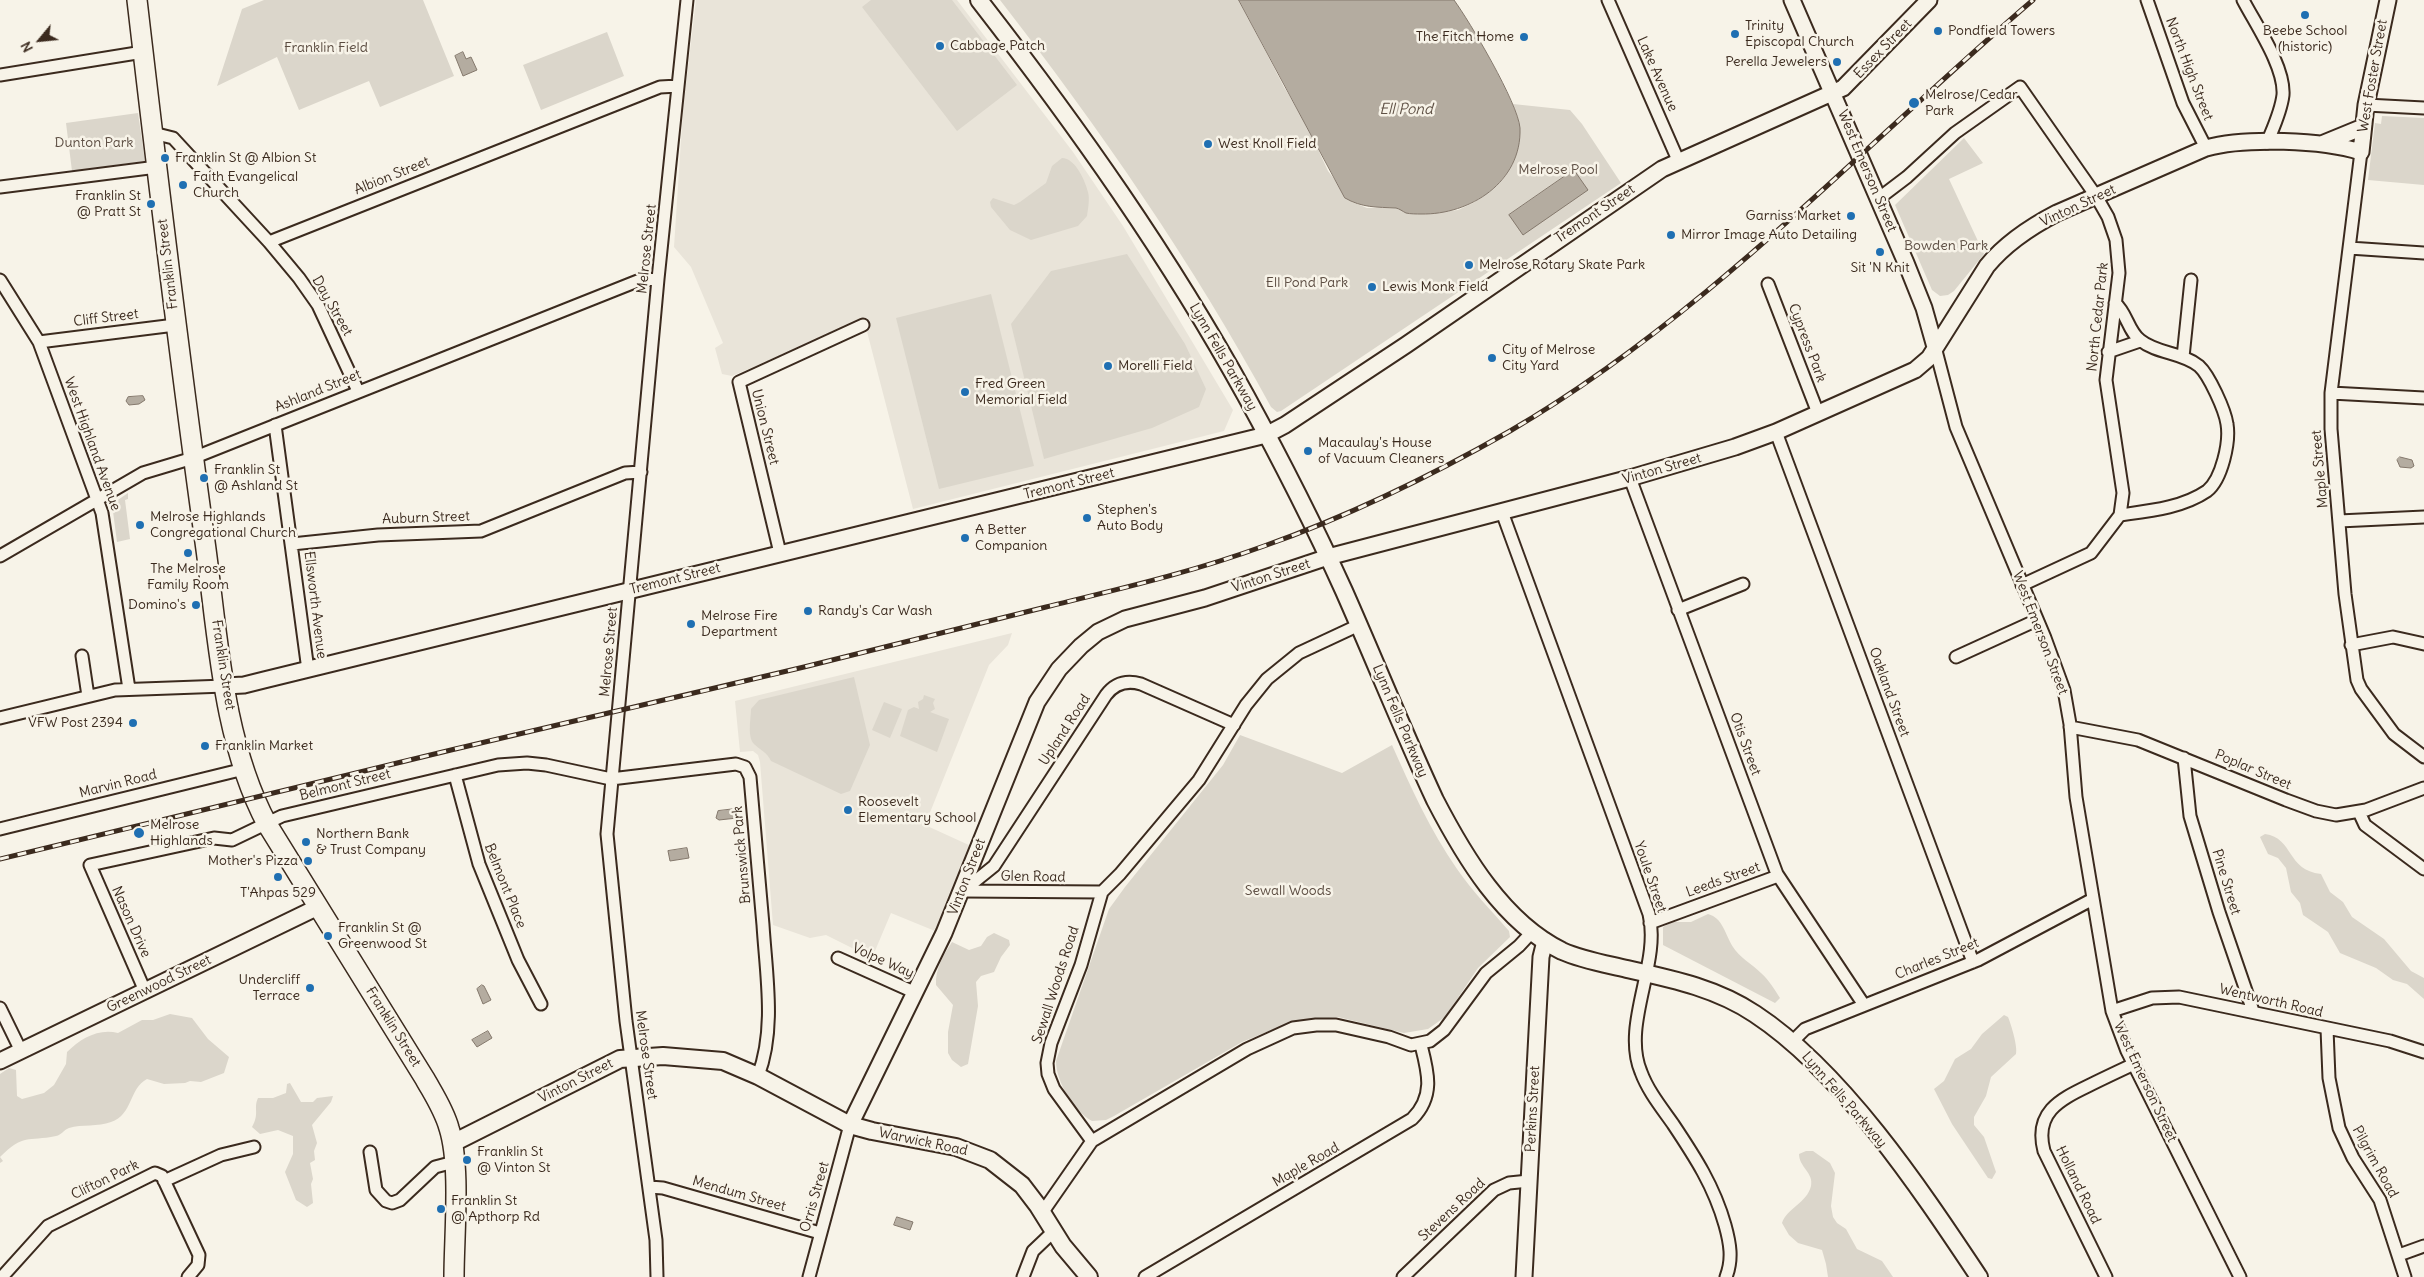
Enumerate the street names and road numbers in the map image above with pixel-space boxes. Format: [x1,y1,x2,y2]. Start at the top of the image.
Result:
street label: North High Street [2162,15,2216,123]
street label: Essex Street [1851,16,1915,82]
street label: West Foster Street [2355,18,2391,134]
street label: Lake Avenue [1633,34,1681,114]
street label: West Emerson Street [1834,107,1900,235]
street label: Albion Street [352,153,432,199]
street label: Tremont Street [1552,181,1638,247]
street label: Vinton Street [2038,181,2118,231]
street label: Melrose Street [634,203,660,295]
street label: Franklin Street [154,218,182,310]
street label: North Cedar Park [2084,262,2112,372]
street label: Day Street [308,273,356,339]
street label: Lynn Fells Parkway [1185,300,1261,414]
street label: Cypress Park [1784,301,1830,385]
street label: Cliff Street [73,306,139,330]
street label: Ashland Street [272,366,364,416]
street label: West Highland Avenue [60,375,124,513]
street label: Union Street [747,387,783,467]
street label: Maple Street [2308,429,2332,509]
street label: Vinton Street [1621,450,1703,488]
street label: Tremont Street [1022,465,1116,503]
street label: Auburn Street [382,508,470,528]
street label: Ellsworth Avenue [300,550,330,660]
street label: Vinton Street [1230,555,1312,597]
street label: Tremont Street [628,560,722,598]
street label: West Emerson Street [2009,569,2071,697]
street label: Melrose Street [597,606,621,698]
street label: Franklin Street [208,619,238,711]
street label: Oakland Street [1865,645,1913,739]
street label: Lynn Fells Parkway [1369,662,1431,780]
street label: Upland Road [1036,691,1094,769]
street label: Otis Street [1726,710,1764,778]
street label: Poplar Street [2212,746,2294,794]
street label: Marvin Road [78,766,158,802]
street label: Belmont Street [298,766,392,804]
street label: Brunswick Park [729,805,755,905]
street label: Vinton Street [945,836,989,918]
street label: Youle Street [1630,839,1670,915]
street label: Belmont Place [480,841,530,931]
street label: Pine Street [2208,847,2244,917]
street label: Leeds Street [1684,859,1762,901]
street label: Glen Road [1000,868,1066,886]
street label: Nason Drive [108,884,154,960]
street label: Sewall Woods Road [1029,924,1083,1046]
street label: Charles Street [1893,935,1981,983]
street label: Volpe Way [849,940,917,982]
street label: Greenwood Street [104,951,214,1017]
street label: Wentworth Road [2217,981,2325,1021]
street label: Franklin Street [362,984,424,1070]
street label: Melrose Street [631,1009,661,1101]
street label: West Emerson Street [2110,1019,2180,1145]
street label: Lynn Fells Parkway [1798,1049,1890,1151]
street label: Vinton Street [536,1055,616,1107]
street label: Perkins Street [1522,1065,1544,1153]
street label: Pilgrim Road [2348,1123,2402,1201]
street label: Warwick Road [877,1124,969,1160]
street label: Maple Road [1270,1139,1342,1191]
street label: Holland Road [2052,1143,2104,1227]
street label: Clifton Park [69,1156,141,1204]
street label: Orris Street [797,1160,833,1234]
street label: Mendum Street [690,1173,788,1215]
street label: Stevens Road [1415,1175,1489,1245]

